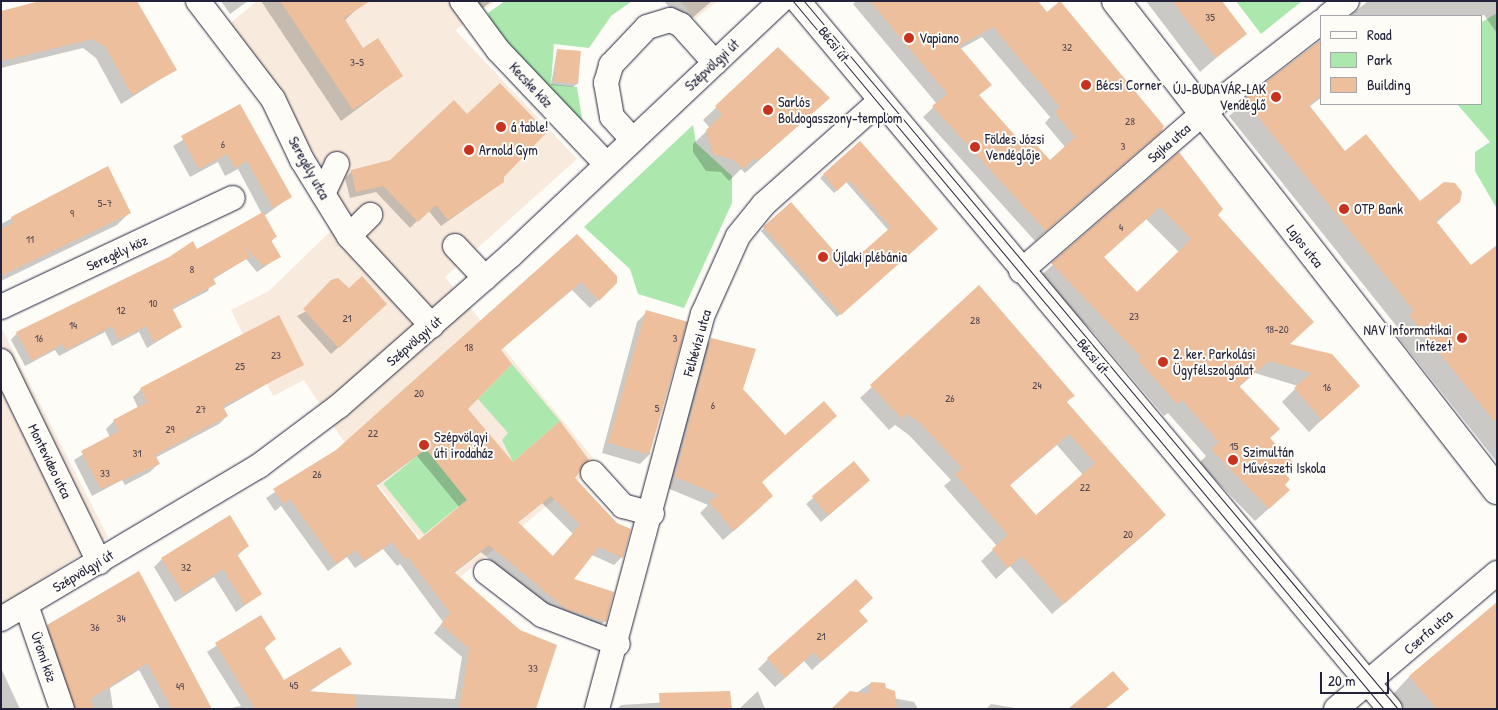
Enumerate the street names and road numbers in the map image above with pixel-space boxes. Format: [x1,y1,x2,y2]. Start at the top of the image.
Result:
street label: Bécsi út [815,23,853,65]
street label: Szépvölgyi út [681,36,743,94]
street label: Kecske köz [506,59,556,111]
street label: Sajka utca [1144,120,1194,166]
street label: Seregély utca [285,134,333,202]
street label: Lajos utca [1283,221,1327,271]
street label: Seregély köz [84,232,150,274]
street label: Felhévízi utca [679,308,715,378]
street label: Szépvölgyi út [383,312,445,370]
street label: Bécsi út [1074,335,1112,377]
street label: Montevideo utca [25,421,75,501]
street label: Szépvölgyi út [50,546,116,596]
street label: Cserfa utca [1400,606,1456,658]
street label: Ürömi köz [28,630,60,684]

